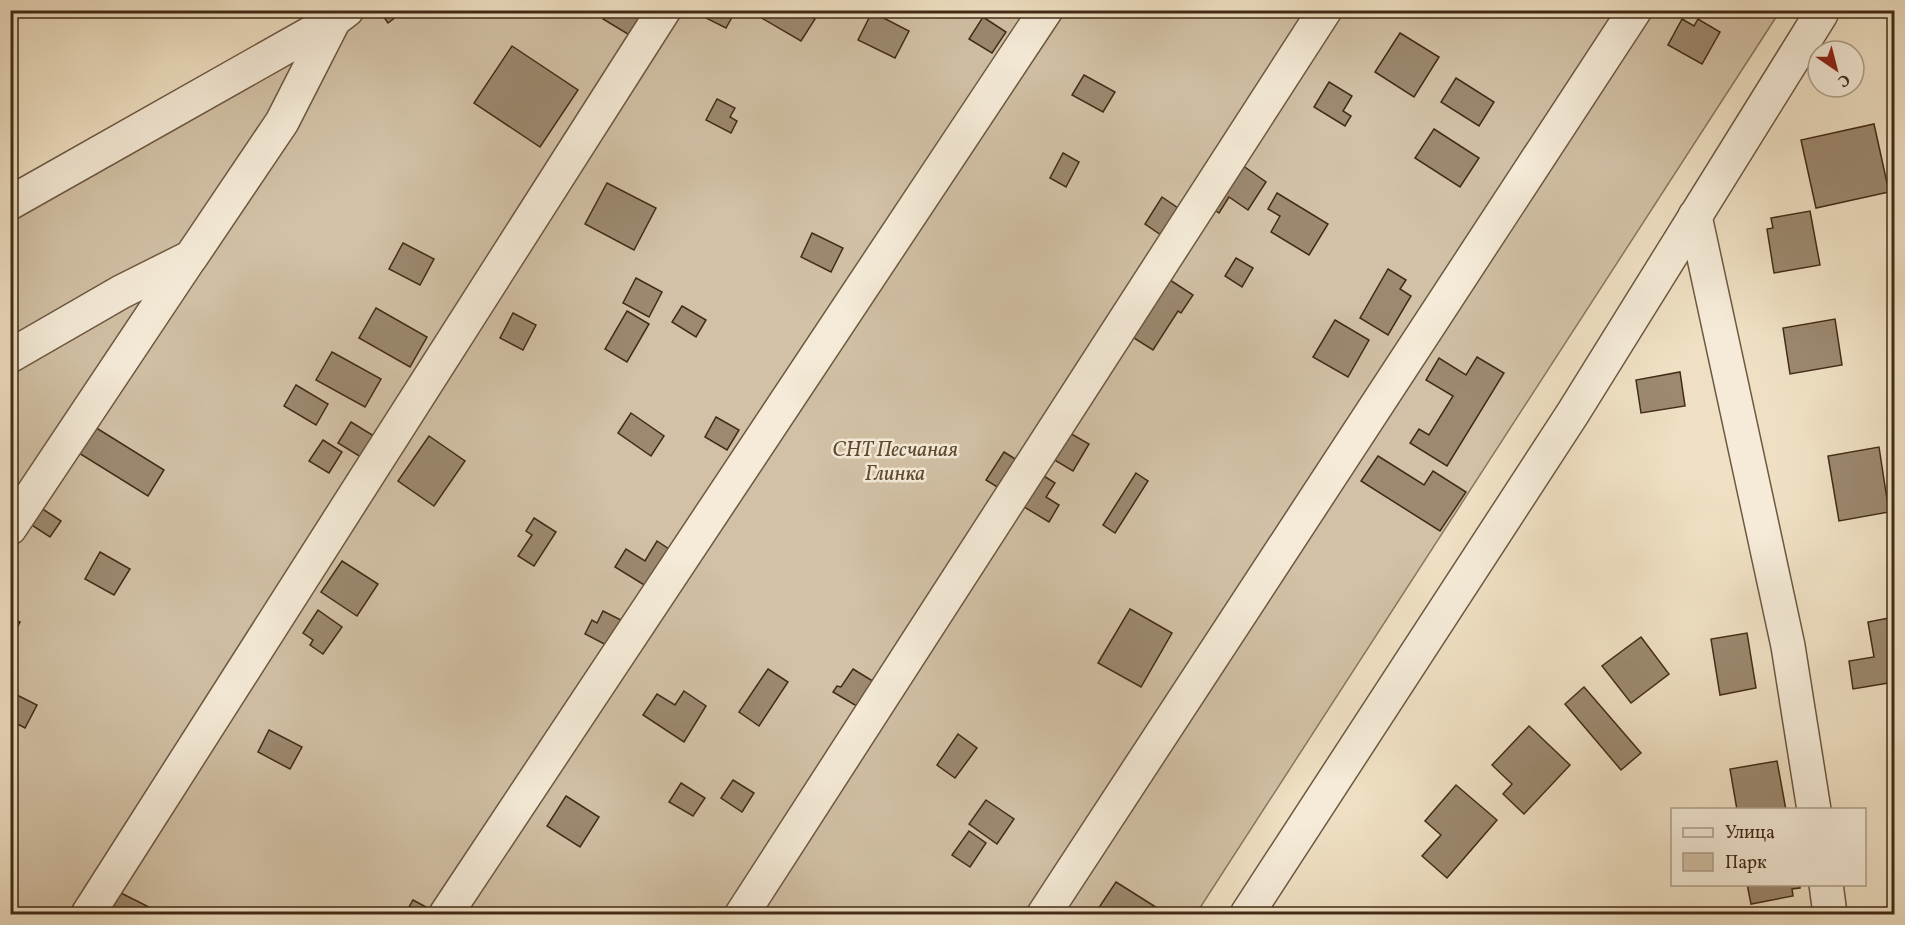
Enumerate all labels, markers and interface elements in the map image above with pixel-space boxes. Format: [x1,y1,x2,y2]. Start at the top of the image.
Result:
north arrow [1806,39,1866,99]
text: С [1833,68,1854,92]
park label: СНТ Песчаная Глинка [832,436,958,489]
legend [1671,808,1866,886]
text: Улица [1725,821,1775,846]
text: Парк [1725,851,1767,876]

